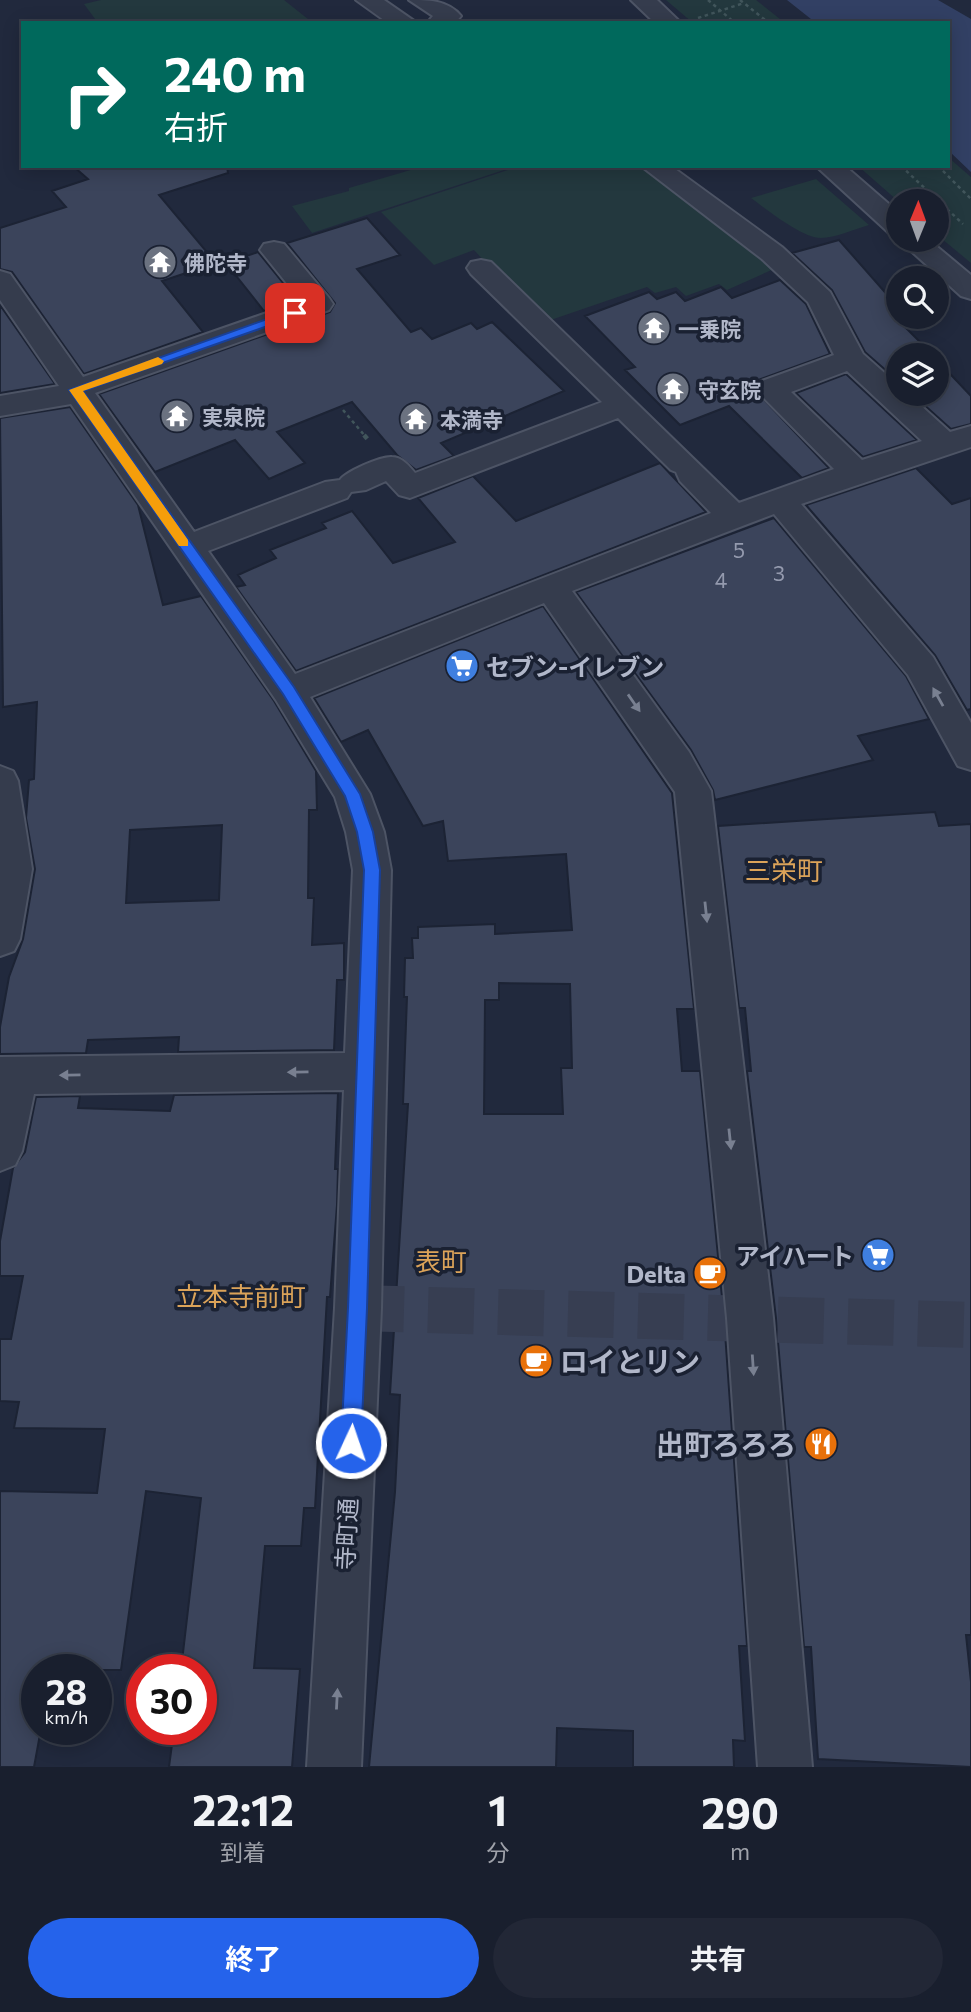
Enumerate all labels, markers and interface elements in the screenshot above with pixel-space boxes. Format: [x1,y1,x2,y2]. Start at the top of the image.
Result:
text: 240 m [164,42,306,102]
icon: right [49,49,140,140]
text: 右折 [164,106,228,146]
north arrow [886,189,948,252]
map controls [886,189,949,406]
temple icon: 佛陀寺 [141,243,179,281]
place label: 佛陀寺 [184,250,247,275]
button: search [886,266,949,329]
pin [265,283,325,343]
icon: arrive [276,294,314,332]
temple icon: 一乗院 [635,309,673,347]
place label: 一乗院 [678,316,741,341]
button: layers [886,343,949,406]
temple icon: 守玄院 [654,370,692,408]
place label: 守玄院 [698,377,761,402]
temple icon: 実泉院 [158,397,196,435]
temple icon: 本満寺 [397,400,435,438]
place label: 実泉院 [202,404,265,429]
place label: 本満寺 [440,407,503,432]
house number: 5 [733,537,745,562]
house number: 3 [773,560,785,585]
house number: 4 [715,567,728,592]
supermarket icon: セブン-イレブン [443,647,481,685]
place label: セブン-イレブン [486,652,664,681]
one-way arrow [932,687,944,706]
one-way arrow [627,694,641,712]
district label: 三栄町 [745,854,823,885]
one-way arrow [700,902,711,924]
one-way arrow [286,1066,308,1077]
one-way arrow [59,1069,81,1081]
one-way arrow [725,1128,736,1150]
supermarket icon: アイハート [859,1236,897,1274]
place label: アイハート [736,1241,854,1270]
district label: 表町 [415,1245,467,1276]
cafe icon: Delta [691,1254,729,1292]
place label: Delta [626,1259,686,1288]
district label: 立本寺前町 [176,1280,306,1311]
cafe icon: ロイとリン [517,1342,555,1380]
place label: ロイとリン [560,1344,700,1378]
one-way arrow [748,1354,759,1376]
position arrow [314,1406,388,1480]
restaurant icon: 出町ろろろ [802,1425,840,1463]
place label: 出町ろろろ [656,1427,796,1461]
street label: 寺町通 [330,1497,362,1571]
speed limit sign: 30 [126,1654,217,1745]
text: 28 [46,1669,87,1712]
one-way arrow [332,1688,343,1710]
text: km/h [45,1706,88,1728]
text: 22:12 [192,1783,294,1835]
text: 1 [488,1783,507,1835]
text: 290 [701,1786,779,1838]
text: m [730,1837,750,1865]
text: 到着 [220,1838,266,1866]
text: 分 [486,1838,509,1866]
button: 終了 [28,1918,479,1998]
button: 共有 [493,1918,943,1998]

